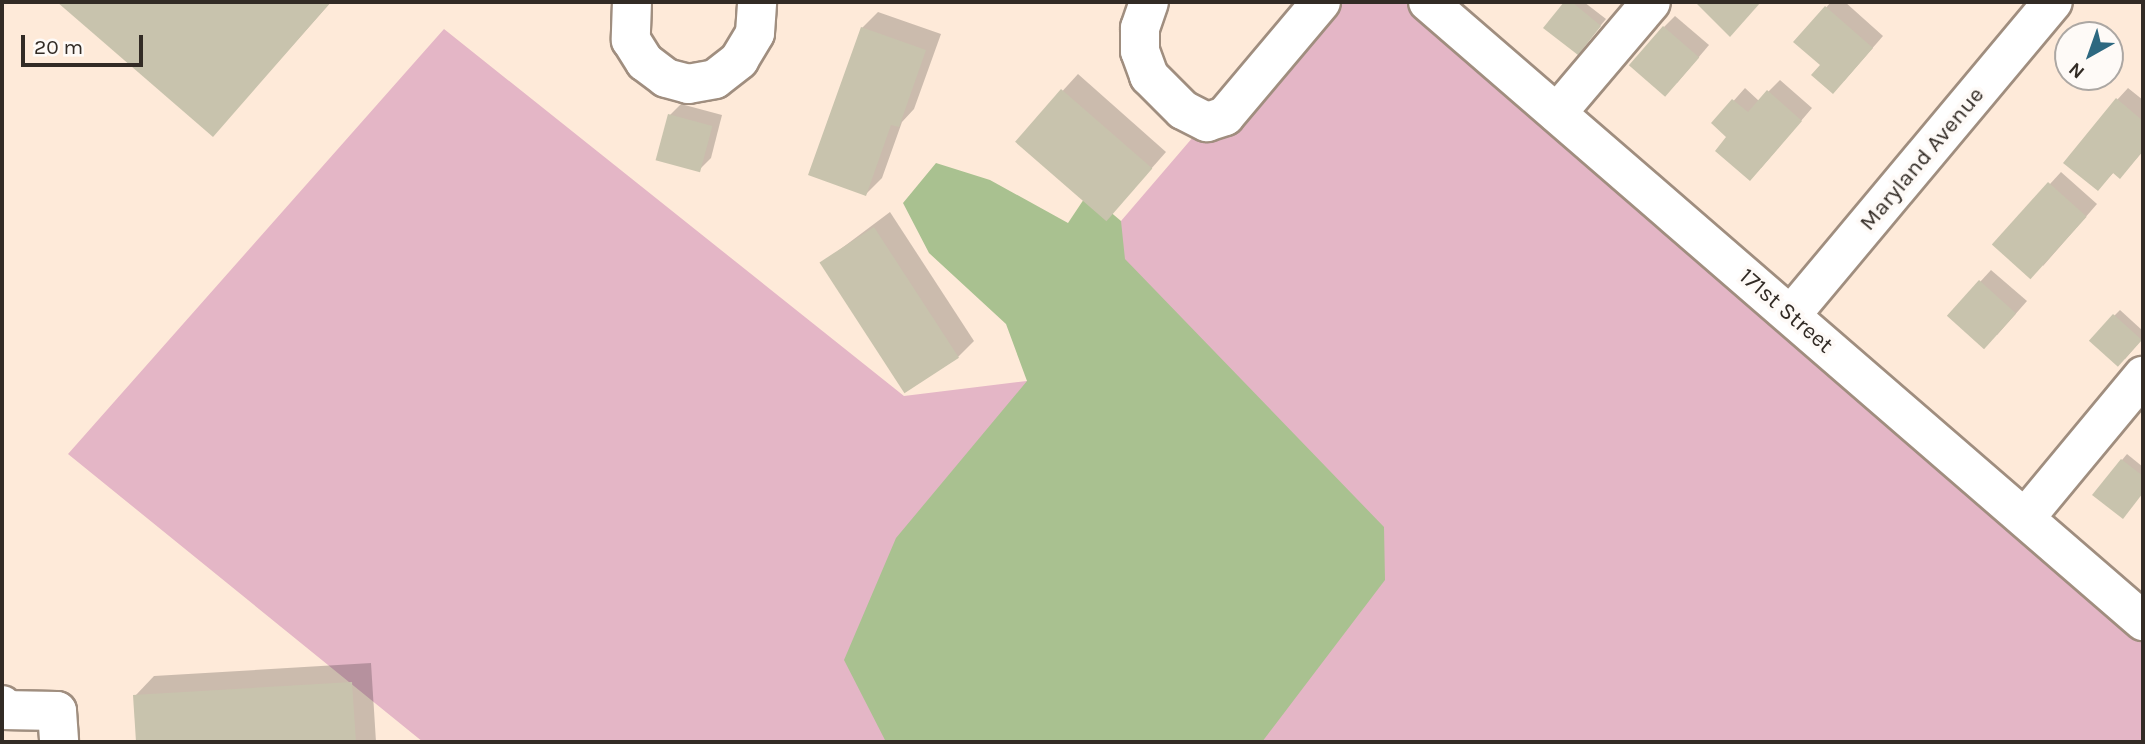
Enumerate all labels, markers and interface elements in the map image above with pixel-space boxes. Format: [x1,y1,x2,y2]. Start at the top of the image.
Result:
scale bar [24,21,147,65]
north arrow [2054,21,2124,91]
text: 20 m [34,35,83,59]
text: N [2064,58,2089,83]
street label: Maryland Avenue [1854,82,1990,236]
street label: 171st Street [1733,263,1839,359]

